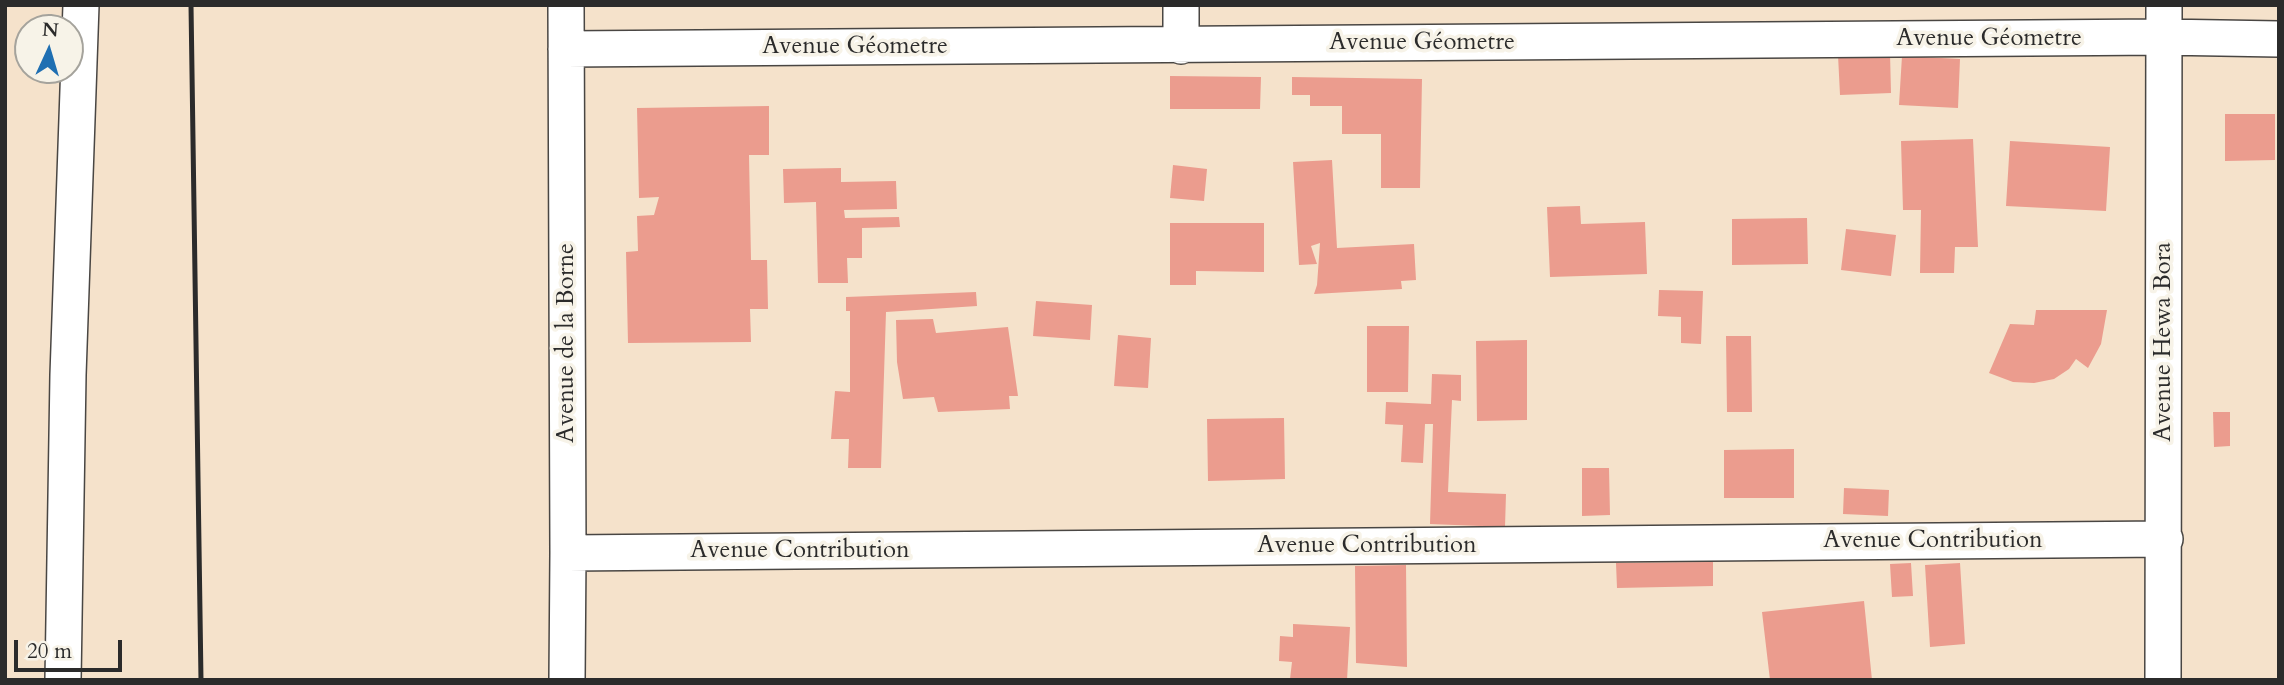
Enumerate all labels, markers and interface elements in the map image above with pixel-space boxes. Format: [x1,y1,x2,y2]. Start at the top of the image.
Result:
north arrow [14,14,84,84]
text: N [41,17,59,44]
street label: Avenue Géometre [1896,25,2082,53]
street label: Avenue Géometre [1329,29,1515,57]
street label: Avenue Géometre [762,33,948,61]
street label: Avenue Hewa Bora [2150,242,2178,442]
street label: Avenue de la Borne [553,243,581,443]
street label: Avenue Contribution [1823,527,2043,555]
street label: Avenue Contribution [1257,532,1477,560]
street label: Avenue Contribution [690,537,910,565]
scale bar [18,626,126,670]
text: 20 m [27,637,72,666]

